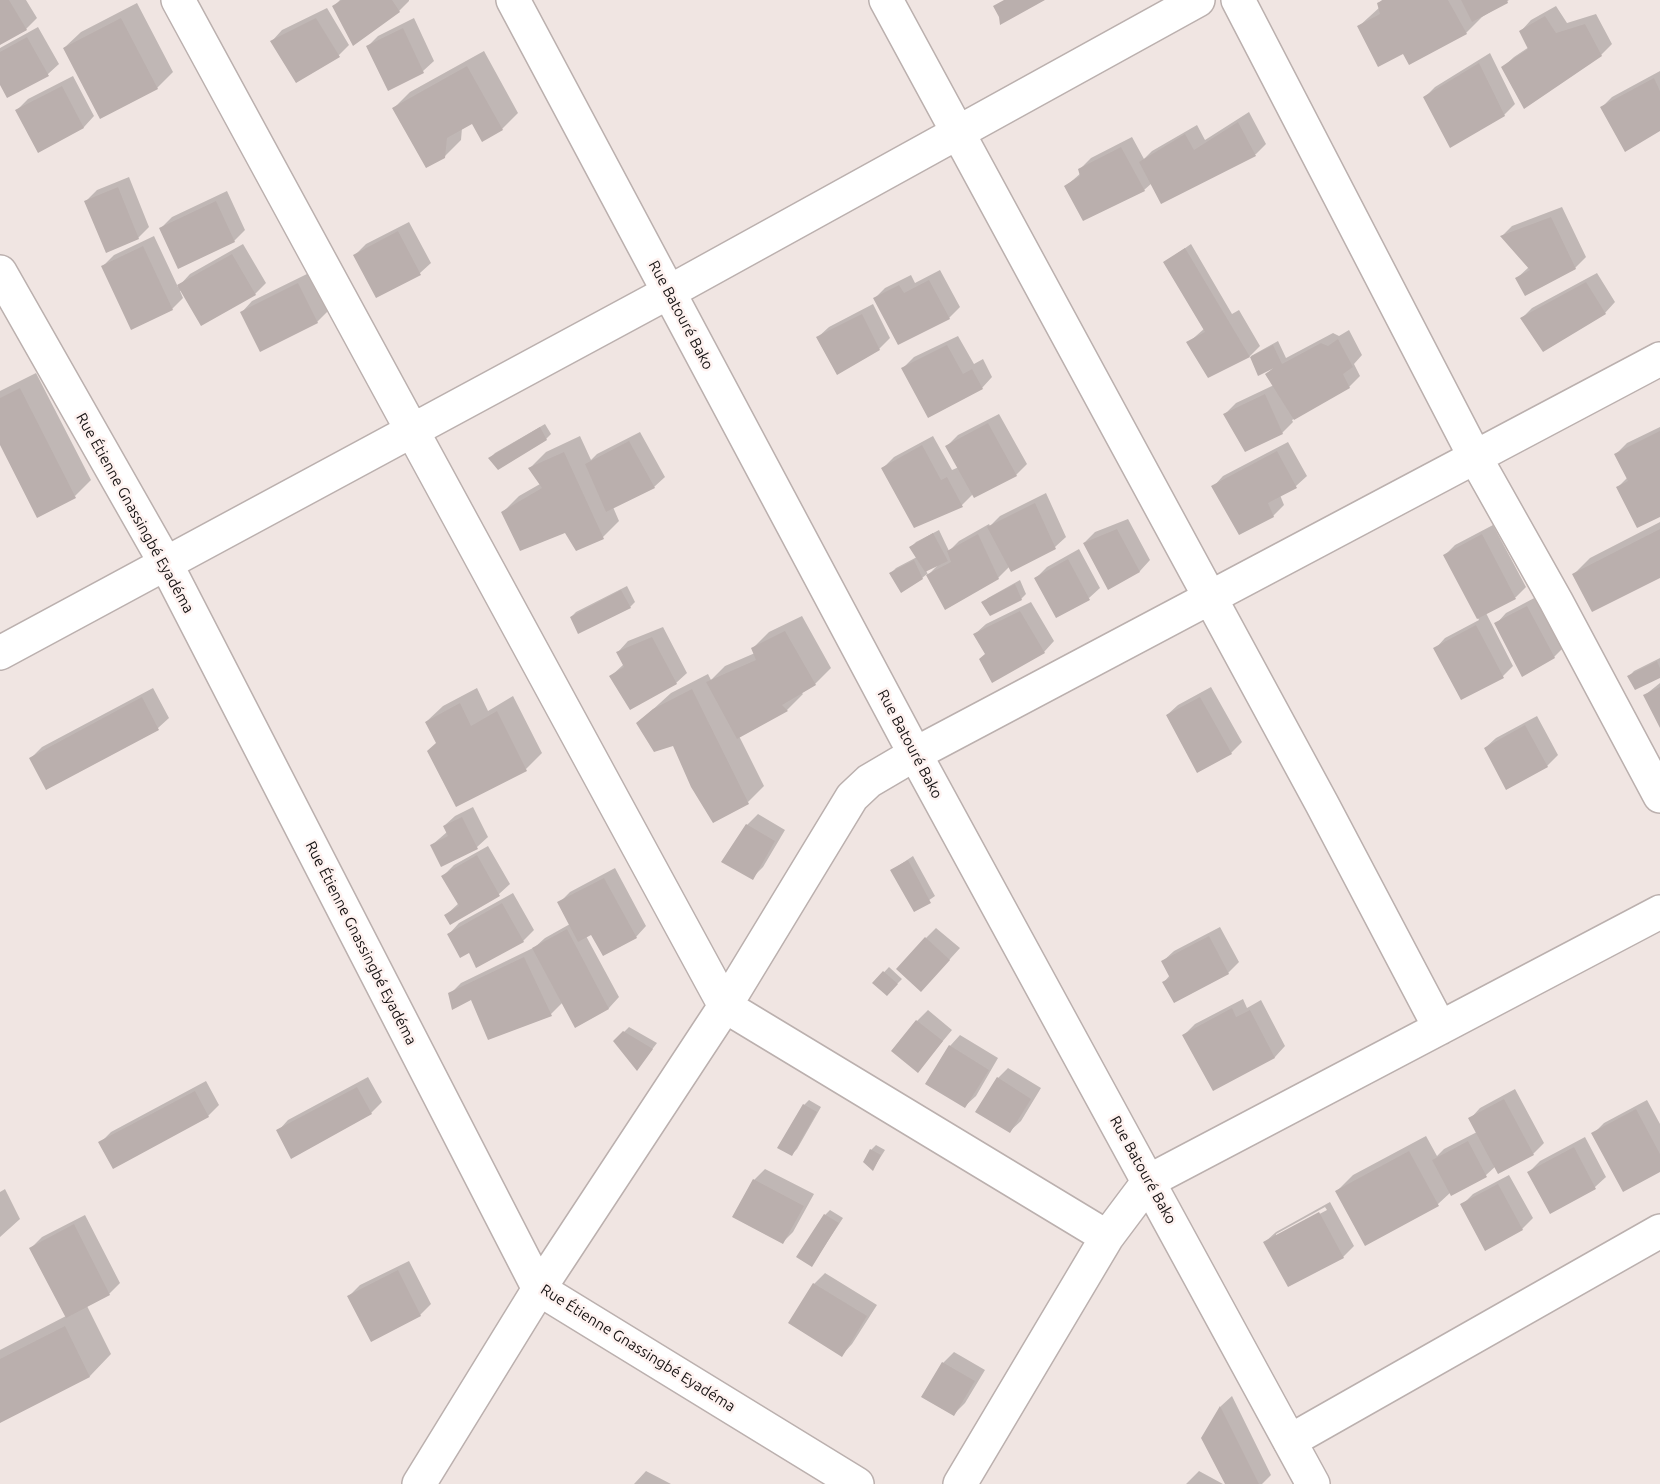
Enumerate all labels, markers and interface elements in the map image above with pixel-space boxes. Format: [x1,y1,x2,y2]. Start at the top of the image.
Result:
street label: Rue Batouré Bako [645,257,717,373]
street label: Rue Étienne Gnassingbé Eyadéma [72,410,198,616]
street label: Rue Batouré Bako [874,686,946,802]
street label: Rue Étienne Gnassingbé Eyadéma [302,838,420,1048]
street label: Rue Batouré Bako [1106,1113,1180,1227]
street label: Rue Étienne Gnassingbé Eyadéma [537,1280,739,1416]

